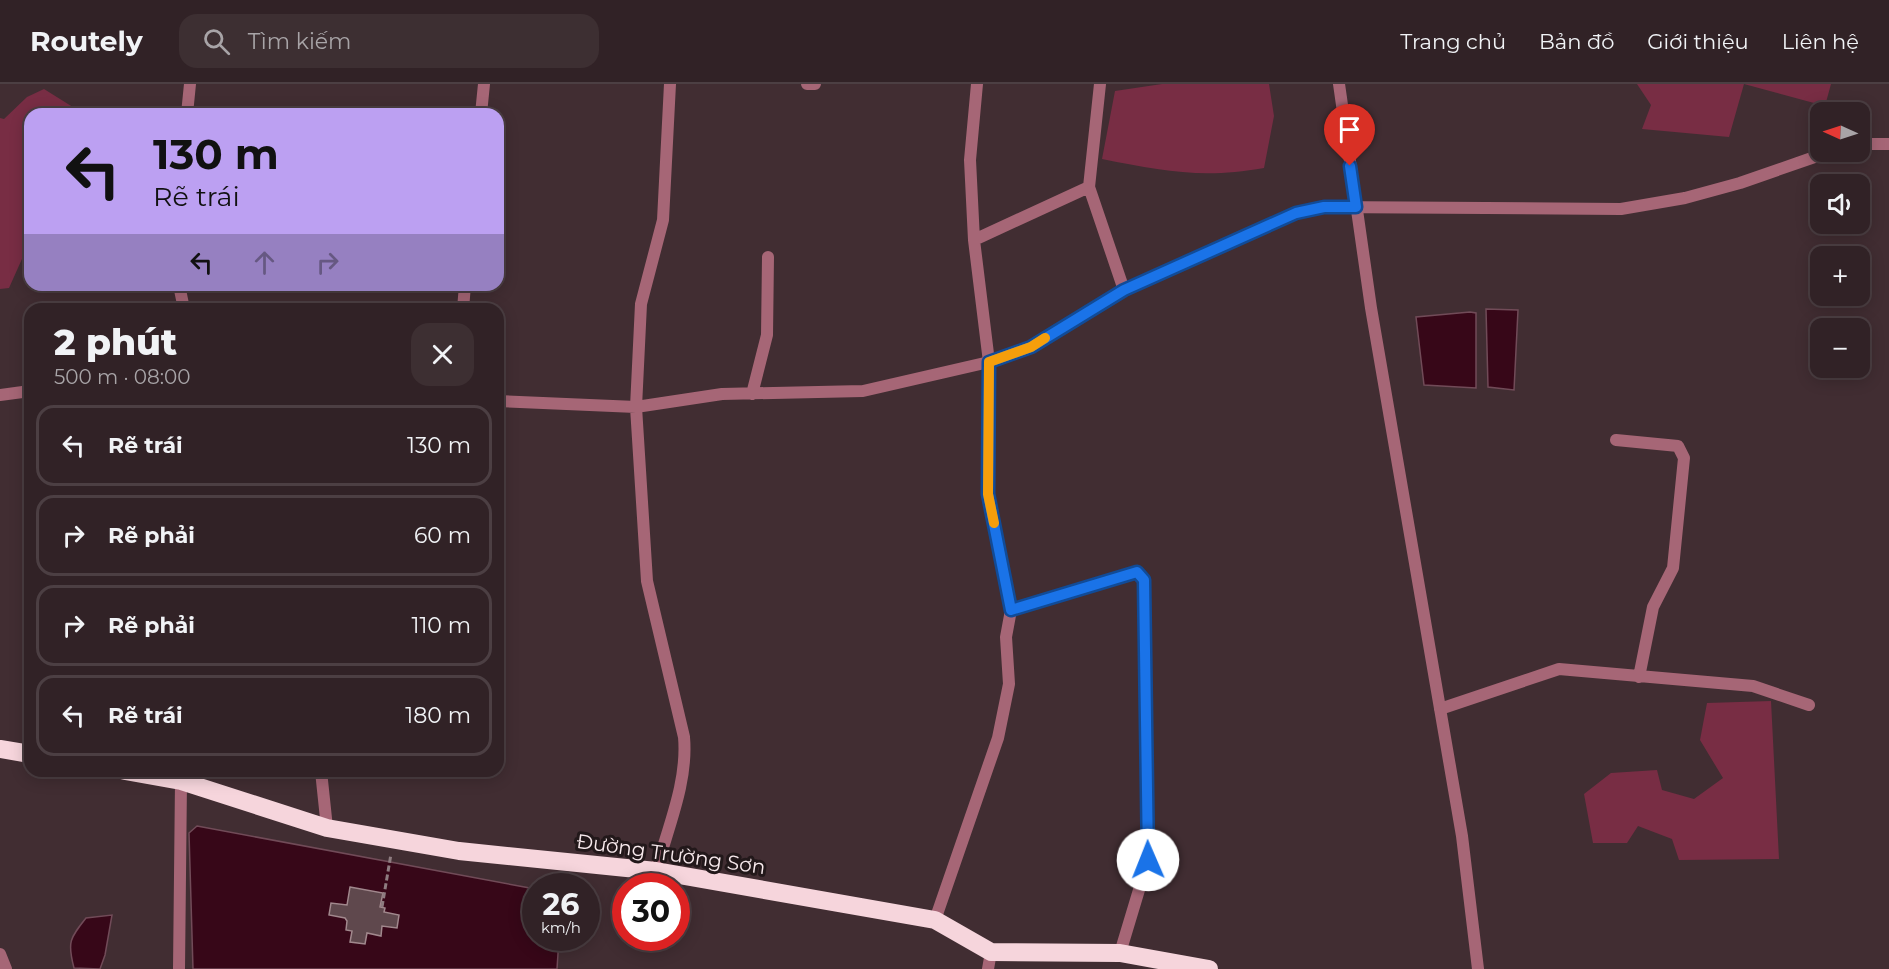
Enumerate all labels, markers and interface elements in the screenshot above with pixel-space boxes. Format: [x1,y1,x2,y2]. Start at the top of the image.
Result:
search box [179,14,599,68]
text: Routely [30,24,143,58]
icon: search [200,25,233,58]
text: Tìm kiếm [248,28,351,55]
text: Trang chủ [1400,29,1506,54]
text: Bản đồ [1539,29,1614,54]
text: Giới thiệu [1647,29,1749,54]
text: Liên hệ [1782,29,1859,54]
north arrow [1810,102,1870,162]
map controls [1810,102,1870,378]
pin [1324,104,1375,166]
icon: arrive [1333,113,1366,146]
text: 130 m [153,128,279,180]
icon: left [54,132,132,210]
button: sound [1810,174,1870,234]
text: Rẽ trái [153,180,240,213]
icon: left [185,246,218,279]
icon: ahead [248,246,281,279]
icon: right [311,246,344,279]
button: + [1810,246,1870,306]
button: − [1810,318,1870,378]
text: 2 phút [54,320,177,364]
button: close [411,323,474,386]
text: 500 m · 08:00 [54,365,191,389]
icon: left [57,429,90,462]
text: Rẽ trái [108,432,183,459]
text: 130 m [407,432,471,459]
icon: right [57,519,90,552]
text: Rẽ phải [108,522,195,549]
text: 60 m [414,522,471,549]
icon: right [57,609,90,642]
text: Rẽ phải [108,612,195,639]
text: 110 m [411,612,471,639]
icon: left [57,699,90,732]
text: Rẽ trái [108,702,183,729]
text: 180 m [405,702,471,729]
position arrow [1116,828,1180,892]
street label: Đường Trường Sơn [575,829,767,879]
speed limit sign: 30 [612,873,690,951]
text: 26 [543,886,579,923]
text: km/h [541,918,581,937]

